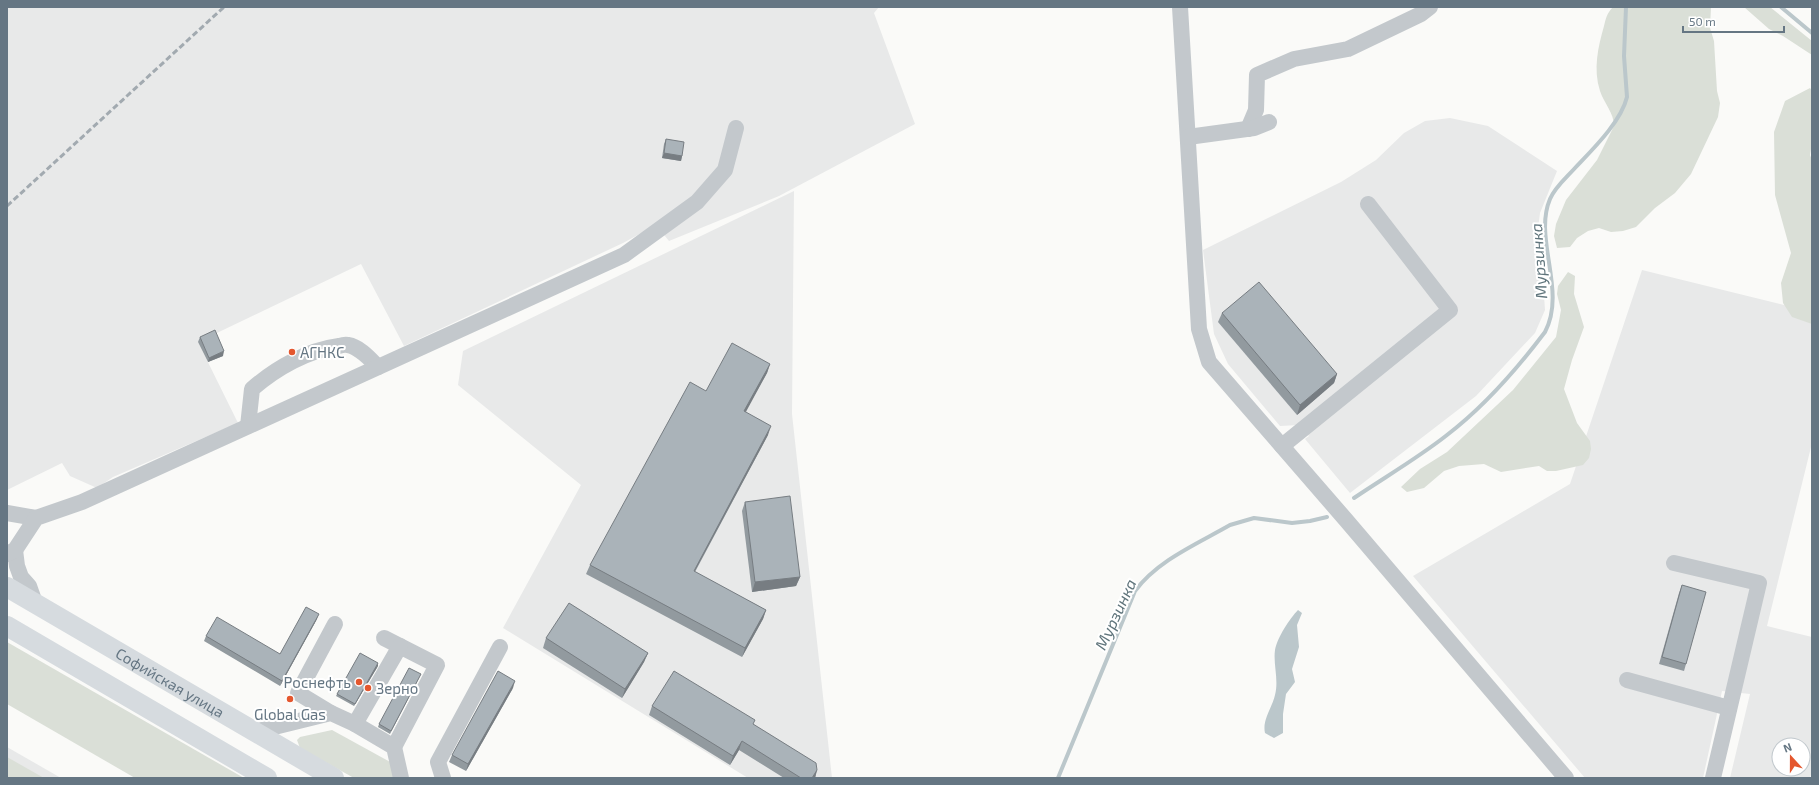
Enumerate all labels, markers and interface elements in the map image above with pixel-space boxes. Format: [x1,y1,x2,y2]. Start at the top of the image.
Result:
scale bar [1683,8,1784,34]
text: 50 m [1689,14,1716,28]
water label: Мурзинка [1526,222,1550,300]
place label: АГНКС [300,343,345,361]
marker: АГНКС [287,347,297,357]
water label: Мурзинка [1090,576,1140,652]
street label: Софийская улица [113,644,228,721]
place label: Роснефть [284,673,351,691]
marker: Роснефть [354,677,364,687]
place label: Зерно [376,679,418,697]
marker: Зерно [363,683,373,693]
marker: Global Gas [285,694,295,704]
place label: Global Gas [254,705,326,723]
north arrow [1771,737,1811,777]
text: N [1781,740,1793,755]

